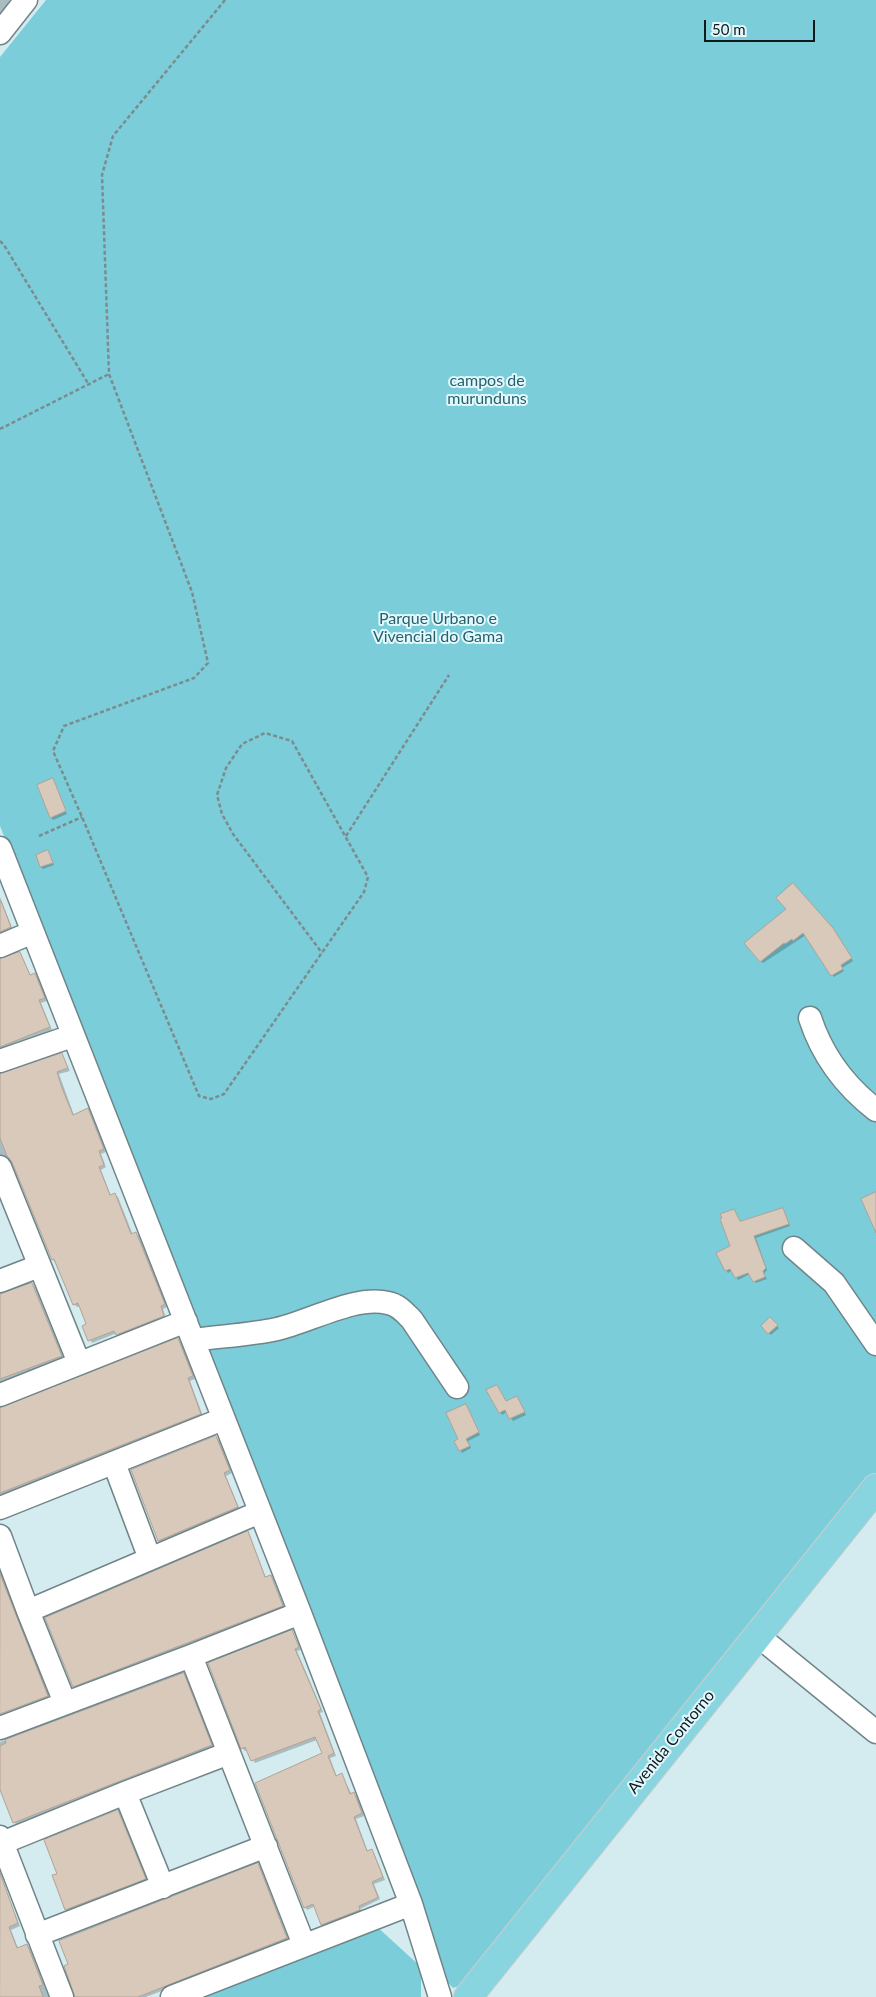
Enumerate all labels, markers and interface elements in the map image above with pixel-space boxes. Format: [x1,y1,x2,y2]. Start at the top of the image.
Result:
scale bar [706,10,817,42]
text: 50 m [712,20,746,38]
park label: campos de murunduns [447,371,527,409]
park label: Parque Urbano e Vivencial do Gama [373,609,503,647]
street label: Avenida Contorno [623,1686,719,1798]

